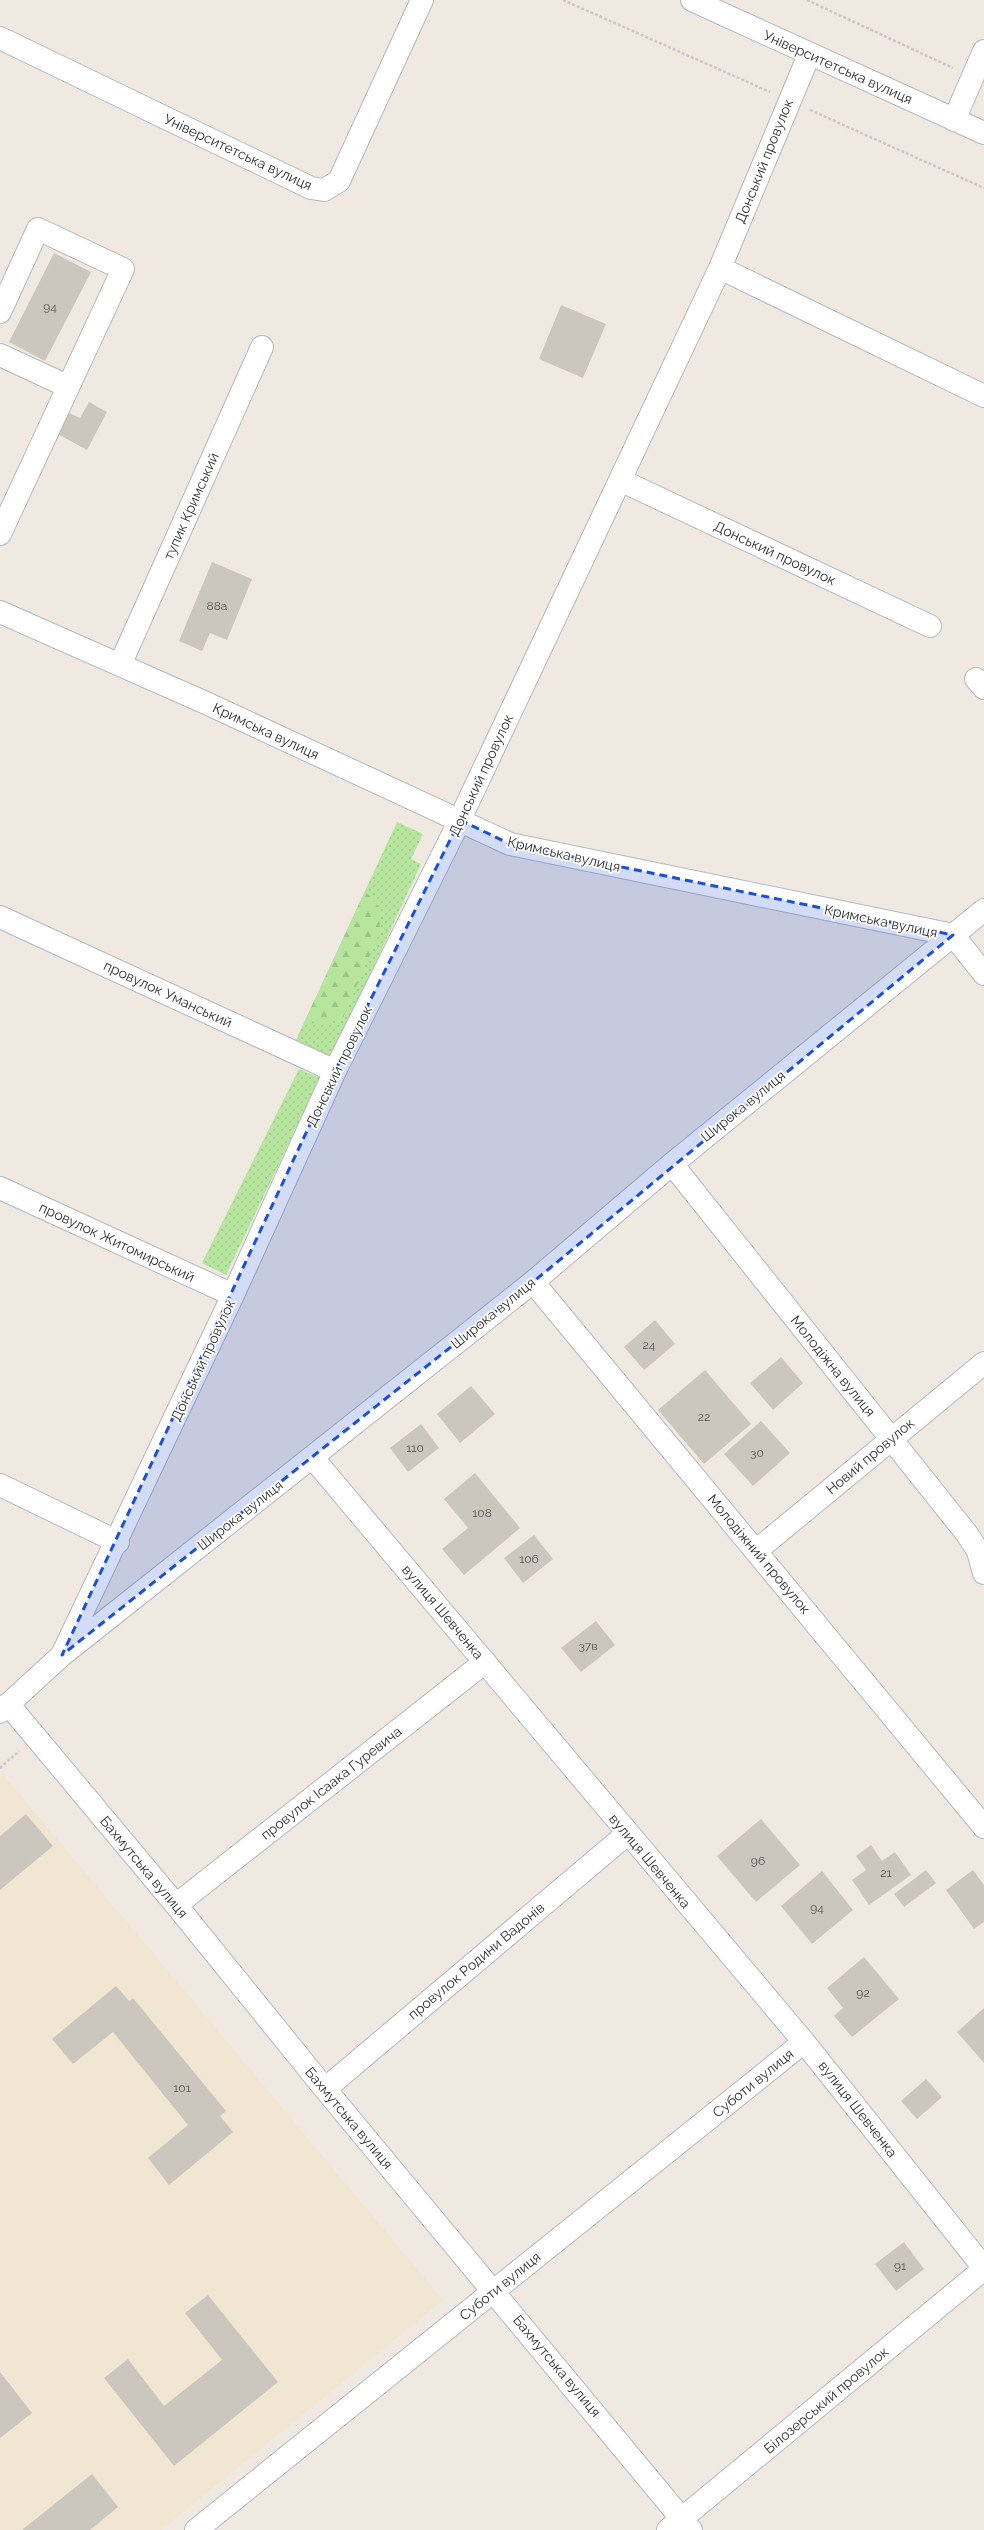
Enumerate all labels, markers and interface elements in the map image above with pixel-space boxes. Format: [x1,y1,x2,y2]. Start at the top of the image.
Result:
street label: Університетська вулиця [761,27,915,107]
street label: Донський провулок [732,97,796,225]
street label: Університетська вулиця [161,111,315,193]
house number: 94 [43,300,57,314]
street label: тупик Кримський [160,450,222,562]
street label: Донський провулок [712,518,838,588]
house number: 88а [207,599,227,613]
street label: Кримська вулиця [210,699,322,763]
street label: Донський провулок [446,712,516,838]
street label: Кримська вулиця [506,833,622,875]
street label: Кримська вулиця [823,901,939,941]
street label: провулок Уманський [101,957,235,1031]
street label: Донський провулок [303,1003,375,1129]
street label: Широка вулиця [698,1067,788,1145]
street label: провулок Житомирський [37,1199,197,1285]
street label: Широка вулиця [448,1274,538,1352]
street label: Донський провулок [168,1297,238,1423]
street label: Молодіжна вулиця [787,1312,879,1420]
house number: 24 [643,1338,656,1352]
house number: 22 [698,1410,710,1424]
street label: Новий провулок [823,1415,917,1497]
house number: 110 [406,1441,424,1455]
house number: 30 [750,1446,764,1460]
street label: Широка вулиця [194,1477,286,1553]
street label: Молодіжний провулок [704,1491,814,1617]
house number: 108 [472,1506,492,1520]
house number: 106 [519,1552,539,1566]
street label: вулиця Шевченка [399,1562,487,1662]
house number: 37в [578,1639,598,1653]
street label: провулок Ісаака Гуревича [257,1723,405,1843]
street label: вулиця Шевченка [606,1811,694,1911]
street label: Бахмутська вулиця [97,1813,191,1921]
house number: 96 [751,1854,765,1868]
house number: 21 [880,1866,892,1880]
street label: провулок Родини Вадонів [405,1899,547,2023]
house number: 94 [810,1901,824,1915]
house number: 92 [856,1986,870,2000]
street label: Суботи вулиця [709,2046,797,2120]
street label: вулиця Шевченка [815,2058,901,2160]
street label: Бахмутська вулиця [302,2064,396,2172]
house number: 101 [173,2081,191,2095]
street label: Суботи вулиця [456,2249,544,2323]
house number: 91 [894,2259,906,2273]
street label: Бахмутська вулиця [510,2312,604,2420]
street label: Білозерський провулок [761,2343,891,2457]

